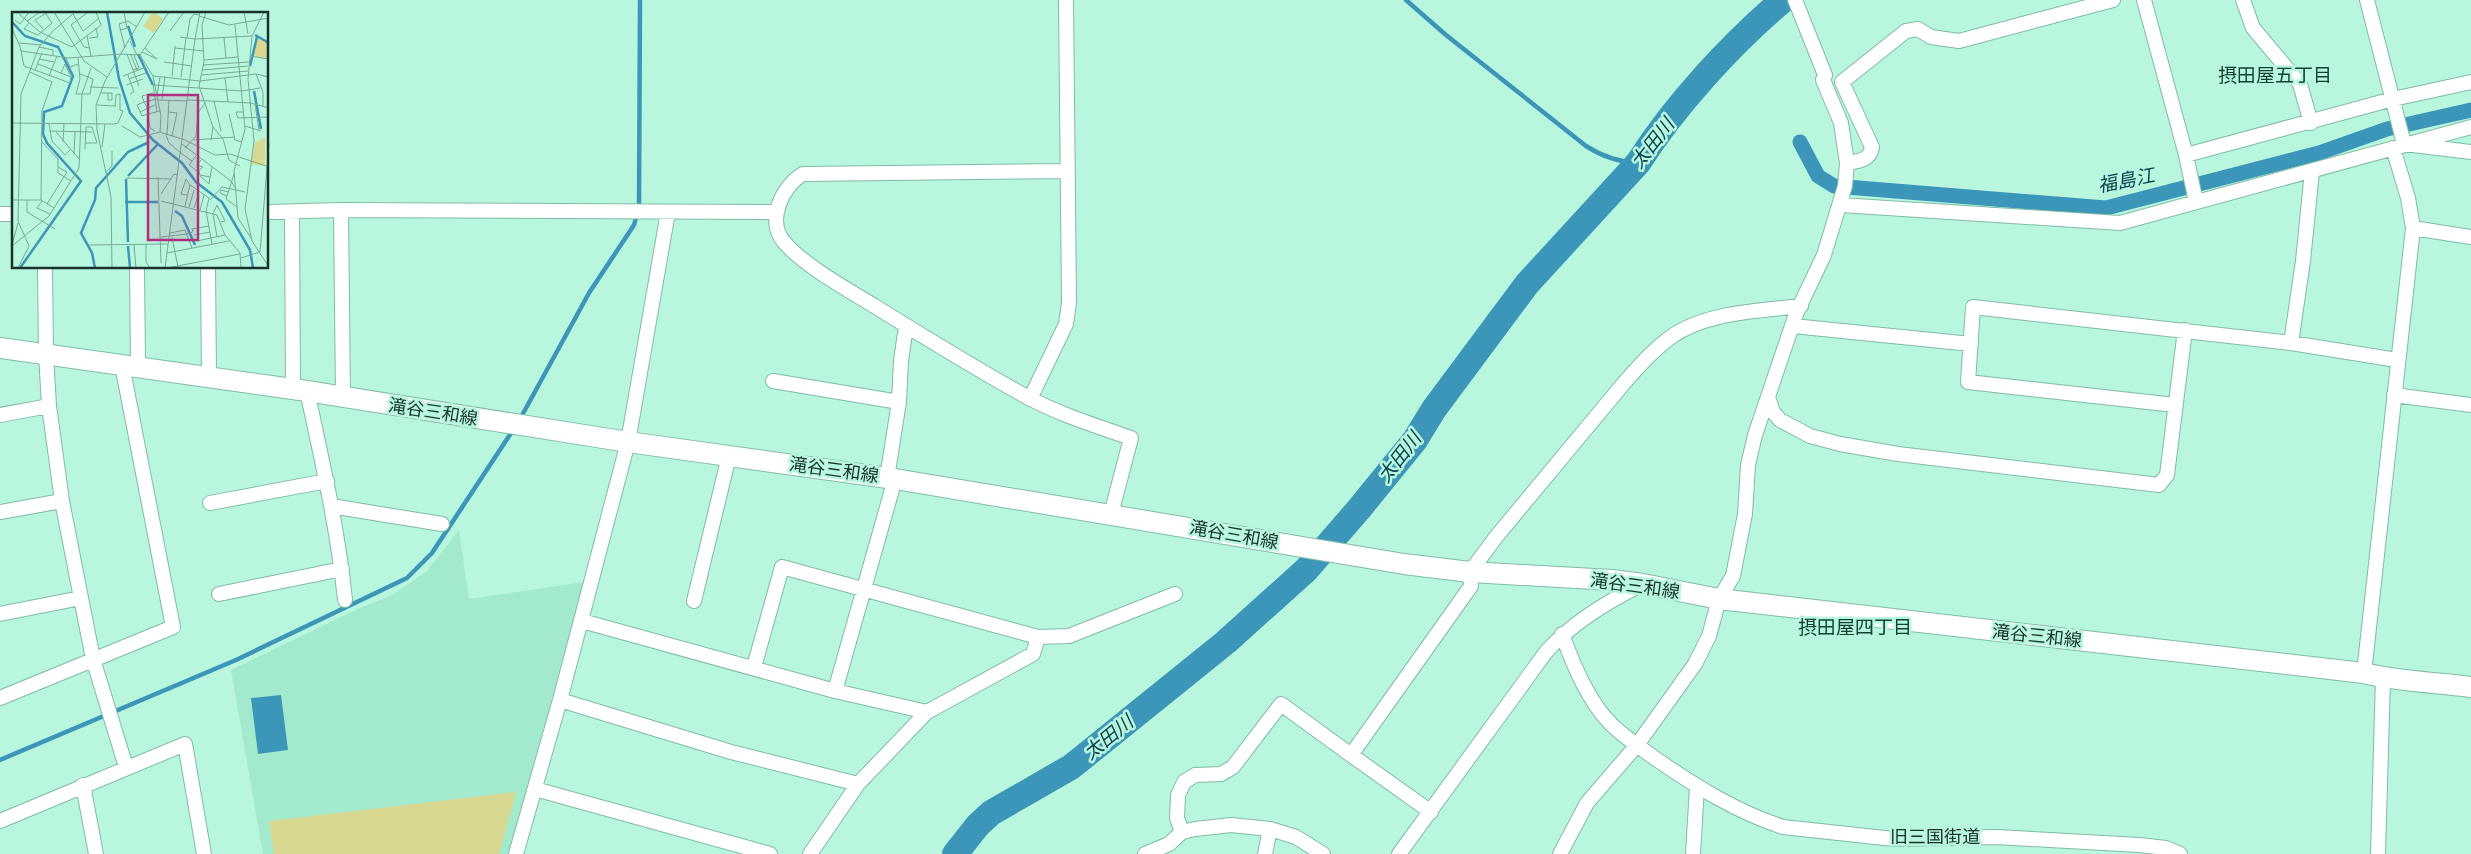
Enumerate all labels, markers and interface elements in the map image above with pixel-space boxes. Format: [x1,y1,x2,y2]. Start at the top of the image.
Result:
inset map [12,12,269,269]
district label: 摂田屋五丁目 [2218,64,2332,87]
water label: 太田川 [1626,112,1680,173]
water label: 福島江 [2096,163,2158,197]
street label: 滝谷三和線 [387,394,479,429]
water label: 太田川 [1373,426,1427,487]
street label: 滝谷三和線 [788,453,880,486]
street label: 滝谷三和線 [1188,516,1280,553]
street label: 滝谷三和線 [1589,569,1681,602]
district label: 摂田屋四丁目 [1798,616,1912,639]
street label: 滝谷三和線 [1991,620,2083,651]
water label: 太田川 [1079,709,1139,764]
street label: 旧三国街道 [1890,826,1980,847]

